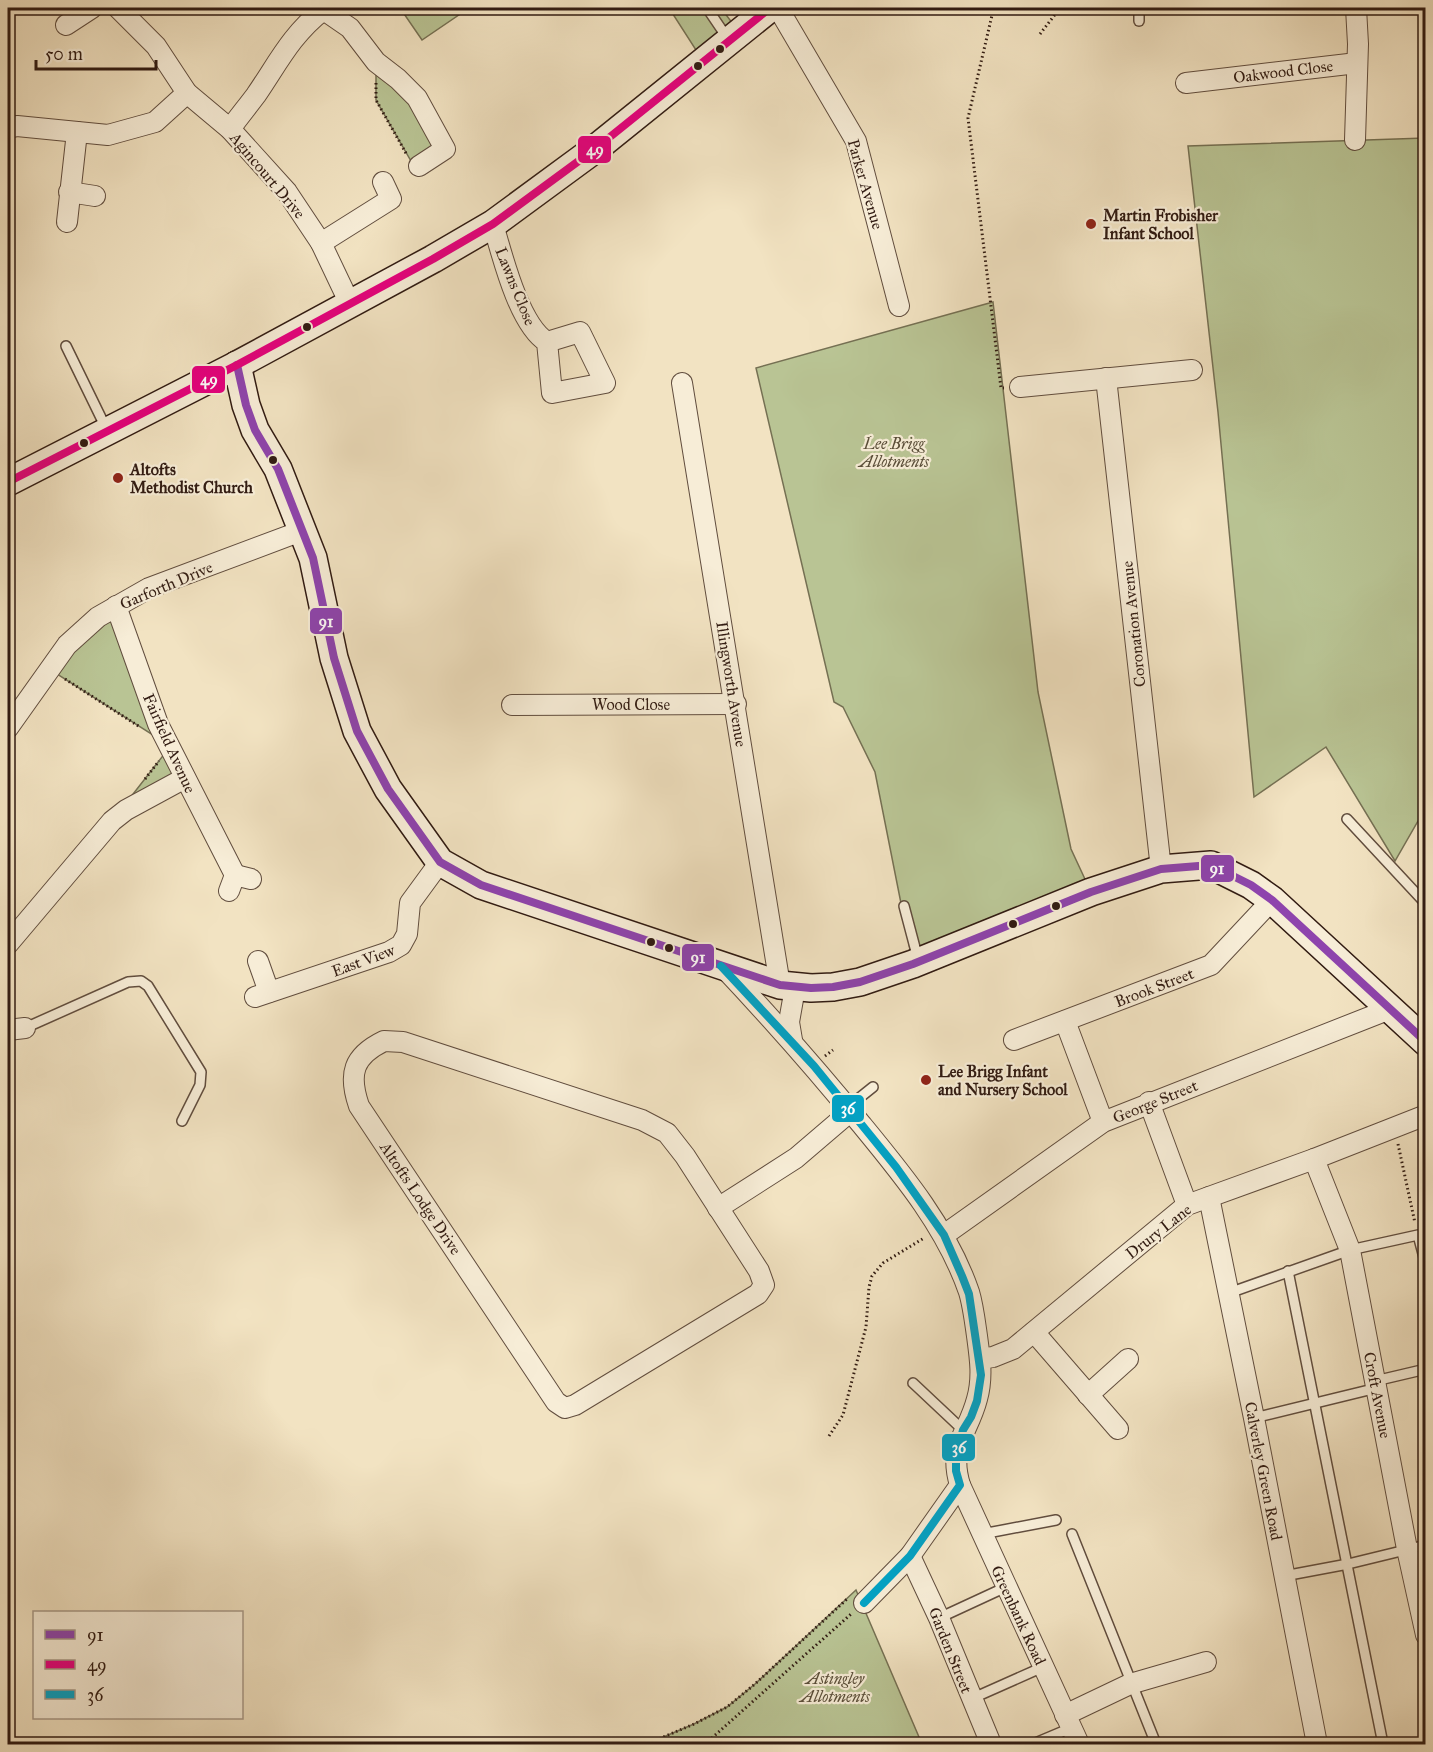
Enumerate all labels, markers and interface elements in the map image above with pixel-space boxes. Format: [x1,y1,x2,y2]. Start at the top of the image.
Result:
scale bar [36,33,156,71]
text: 50 m [45,43,83,65]
unlabelled marker [714,43,726,55]
street label: Oakwood Close [1232,56,1334,87]
unlabelled marker [692,60,704,72]
street label: Agincourt Drive [225,128,309,223]
line badge: 49 [577,135,612,164]
street label: Parker Avenue [844,137,888,232]
text: 49 [586,140,604,160]
place label: Martin Frobisher Infant School [1103,206,1219,243]
marker: Martin Frobisher Infant School [1084,217,1098,231]
street label: Lawns Close [491,244,540,328]
unlabelled marker [301,321,313,333]
line badge: 49 [191,365,226,394]
text: 49 [200,370,218,390]
park label: Lee Brigg Allotments [857,434,929,471]
unlabelled marker [78,437,90,449]
unlabelled marker [267,454,279,466]
place label: Altofts Methodist Church [129,460,253,497]
marker: Altofts Methodist Church [111,471,125,485]
street label: Garforth Drive [117,557,216,614]
street label: Coronation Avenue [1117,560,1150,688]
line badge: 91 [309,607,343,635]
text: 91 [319,612,334,632]
street label: Illingworth Avenue [711,620,751,749]
street label: Fairfield Avenue [139,690,200,796]
street label: Wood Close [592,695,670,714]
line badge: 91 [1200,854,1235,883]
text: 91 [1210,859,1225,879]
unlabelled marker [1050,900,1062,912]
unlabelled marker [1007,918,1019,930]
unlabelled marker [645,936,657,948]
street label: East View [329,940,398,981]
unlabelled marker [663,942,675,954]
line badge: 91 [681,943,715,972]
text: 91 [691,948,706,968]
street label: Brook Street [1112,964,1197,1011]
place label: Lee Brigg Infant and Nursery School [938,1062,1068,1100]
marker: Lee Brigg Infant and Nursery School [919,1073,933,1087]
street label: George Street [1110,1076,1201,1128]
line badge: 36 [831,1094,865,1123]
text: 36 [841,1099,856,1119]
street label: Altofts Lodge Drive [374,1138,465,1259]
street label: Drury Lane [1122,1200,1195,1263]
street label: Croft Avenue [1360,1350,1395,1440]
street label: Calverley Green Road [1241,1400,1286,1542]
line badge: 36 [941,1433,976,1462]
text: 36 [952,1438,967,1458]
street label: Greenbank Road [987,1562,1050,1668]
street label: Garden Street [925,1604,977,1696]
legend [33,1611,243,1719]
text: 91 [87,1624,104,1646]
text: 49 [87,1654,107,1676]
park label: Astingley Allotments [798,1669,870,1706]
text: 36 [87,1684,104,1706]

